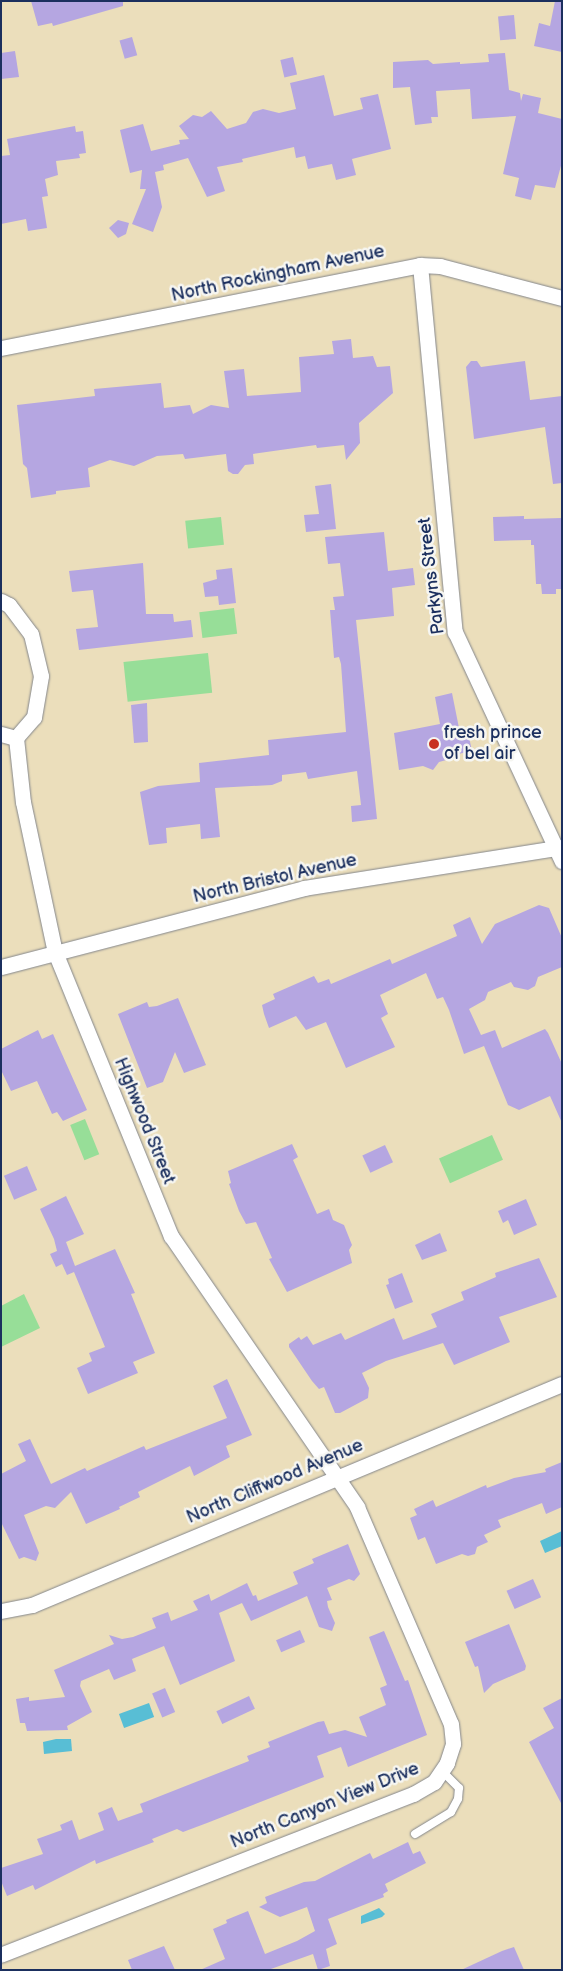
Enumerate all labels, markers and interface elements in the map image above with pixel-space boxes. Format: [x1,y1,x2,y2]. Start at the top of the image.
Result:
street label: North Rockingham Avenue [169,241,387,307]
street label: Parkyns Street [414,516,450,636]
place label: fresh prince of bel air [444,723,542,766]
marker: fresh prince of bel air [428,738,440,750]
street label: North Bristol Avenue [191,850,359,908]
street label: Highwood Street [109,1055,179,1187]
street label: North Cliffwood Avenue [184,1435,366,1529]
street label: North Canyon View Drive [227,1758,423,1854]

